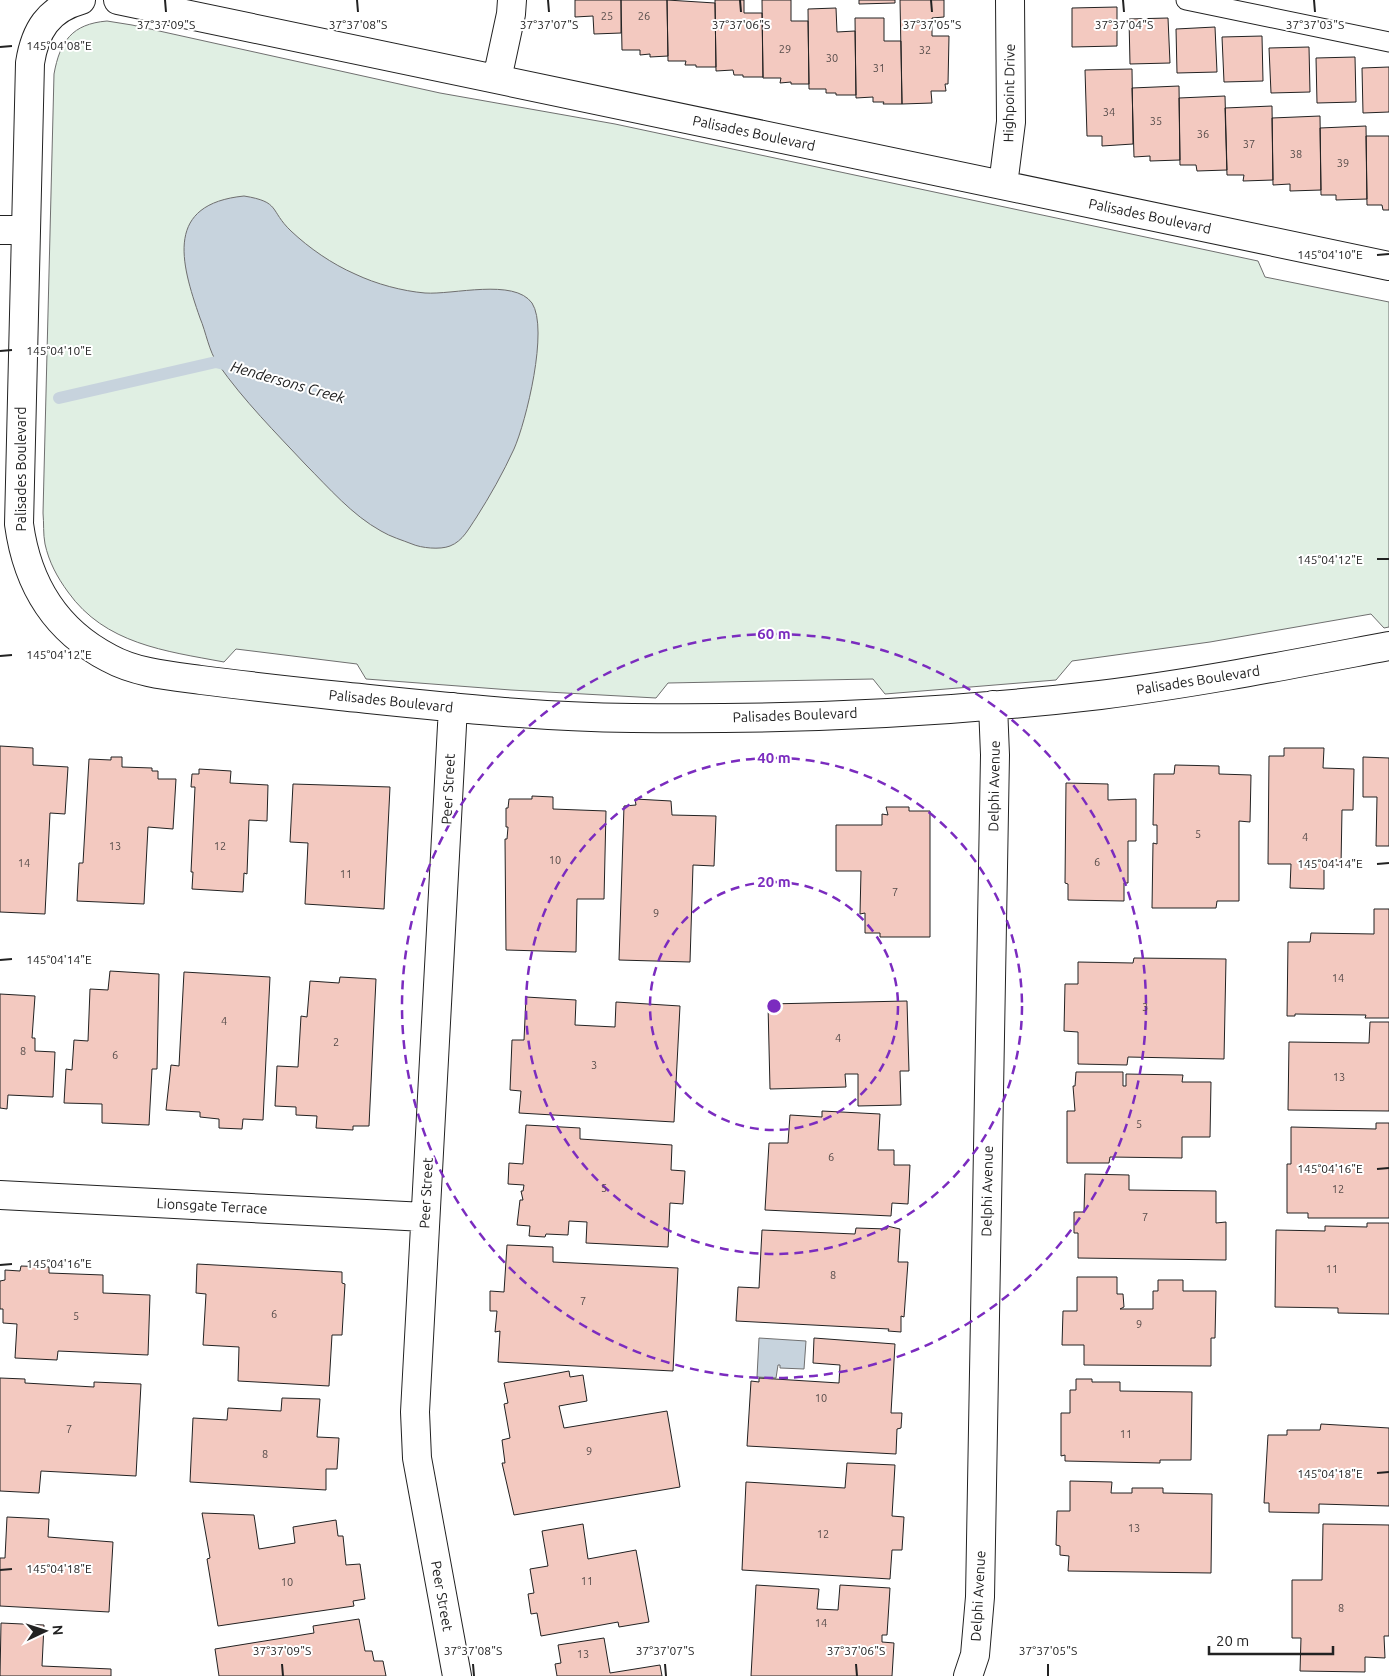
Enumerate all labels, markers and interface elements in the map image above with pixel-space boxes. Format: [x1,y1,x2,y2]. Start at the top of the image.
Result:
house number: 25 [601,10,613,22]
house number: 26 [638,10,650,22]
text: 37°37'09"S [137,18,195,31]
text: 37°37'08"S [329,18,387,31]
text: 37°37'07"S [520,18,578,31]
text: 37°37'06"S [712,18,770,31]
text: 37°37'05"S [903,18,961,31]
text: 37°37'04"S [1095,18,1153,31]
text: 37°37'03"S [1286,18,1344,31]
text: 145°04'08"E [26,39,92,52]
house number: 29 [779,43,791,55]
street label: Highpoint Drive [1000,43,1018,143]
house number: 32 [919,44,931,56]
house number: 30 [826,52,838,64]
house number: 31 [873,62,885,74]
house number: 34 [1103,106,1115,118]
street label: Palisades Boulevard [691,112,817,154]
house number: 35 [1150,115,1162,127]
house number: 36 [1197,128,1209,140]
house number: 37 [1243,138,1255,150]
house number: 38 [1290,148,1302,160]
house number: 39 [1337,157,1349,169]
street label: Palisades Boulevard [1087,195,1213,237]
text: 145°04'10"E [1297,248,1363,261]
text: 145°04'10"E [26,344,92,357]
water label: Hendersons Creek [229,358,347,407]
street label: Palisades Boulevard [13,407,29,531]
text: 145°04'12"E [1297,553,1363,566]
text: 60 m [757,625,791,642]
text: 145°04'12"E [26,648,92,661]
street label: Palisades Boulevard [1135,662,1261,698]
street label: Palisades Boulevard [328,687,454,715]
street label: Palisades Boulevard [732,705,858,725]
street label: Delphi Avenue [985,740,1003,832]
text: 40 m [757,749,791,766]
street label: Peer Street [438,753,458,825]
house number: 5 [1195,828,1201,840]
house number: 4 [1302,831,1308,843]
house number: 13 [109,840,121,852]
house number: 12 [214,840,226,852]
house number: 10 [549,854,561,866]
house number: 6 [1094,856,1100,868]
house number: 14 [18,857,30,869]
text: 145°04'14"E [1297,857,1363,870]
house number: 11 [340,868,352,880]
text: 20 m [757,873,791,890]
house number: 7 [892,886,898,898]
house number: 9 [653,907,659,919]
text: 145°04'14"E [26,953,92,966]
house number: 14 [1332,972,1344,984]
centre of rings [765,997,783,1015]
house number: 3 [1142,1001,1148,1013]
house number: 4 [221,1015,227,1027]
house number: 4 [835,1032,841,1044]
house number: 2 [333,1036,339,1048]
house number: 8 [20,1045,26,1057]
house number: 6 [112,1049,118,1061]
house number: 3 [591,1059,597,1071]
house number: 13 [1333,1071,1345,1083]
house number: 5 [1136,1118,1142,1130]
street label: Delphi Avenue [978,1145,996,1237]
house number: 6 [828,1151,834,1163]
street label: Peer Street [416,1157,436,1229]
text: 145°04'16"E [1297,1162,1363,1175]
house number: 5 [601,1182,607,1194]
house number: 12 [1332,1183,1344,1195]
street label: Lionsgate Terrace [156,1195,268,1217]
house number: 7 [1142,1211,1148,1223]
text: 145°04'16"E [26,1257,92,1270]
house number: 11 [1326,1263,1338,1275]
house number: 8 [830,1269,836,1281]
house number: 7 [580,1295,586,1307]
house number: 6 [271,1308,277,1320]
house number: 5 [73,1310,79,1322]
house number: 9 [1136,1318,1142,1330]
house number: 10 [815,1392,827,1404]
house number: 7 [66,1423,72,1435]
house number: 11 [1120,1428,1132,1440]
house number: 9 [586,1445,592,1457]
house number: 8 [262,1448,268,1460]
text: 145°04'18"E [1297,1467,1363,1480]
house number: 13 [1128,1522,1140,1534]
house number: 12 [817,1528,829,1540]
street label: Delphi Avenue [968,1550,988,1642]
street label: Peer Street [428,1560,456,1633]
text: 145°04'18"E [26,1562,92,1575]
house number: 11 [581,1575,593,1587]
house number: 10 [281,1576,293,1588]
house number: 8 [1338,1602,1344,1614]
north arrow [20,1606,70,1656]
house number: 14 [815,1617,827,1629]
text: N [50,1624,66,1636]
scale bar [1209,1624,1333,1656]
text: 20 m [1216,1632,1249,1649]
text: 37°37'09"S [253,1644,311,1657]
text: 37°37'08"S [444,1644,502,1657]
text: 37°37'07"S [636,1644,694,1657]
text: 37°37'06"S [827,1644,885,1657]
text: 37°37'05"S [1019,1644,1077,1657]
house number: 13 [577,1648,589,1660]

